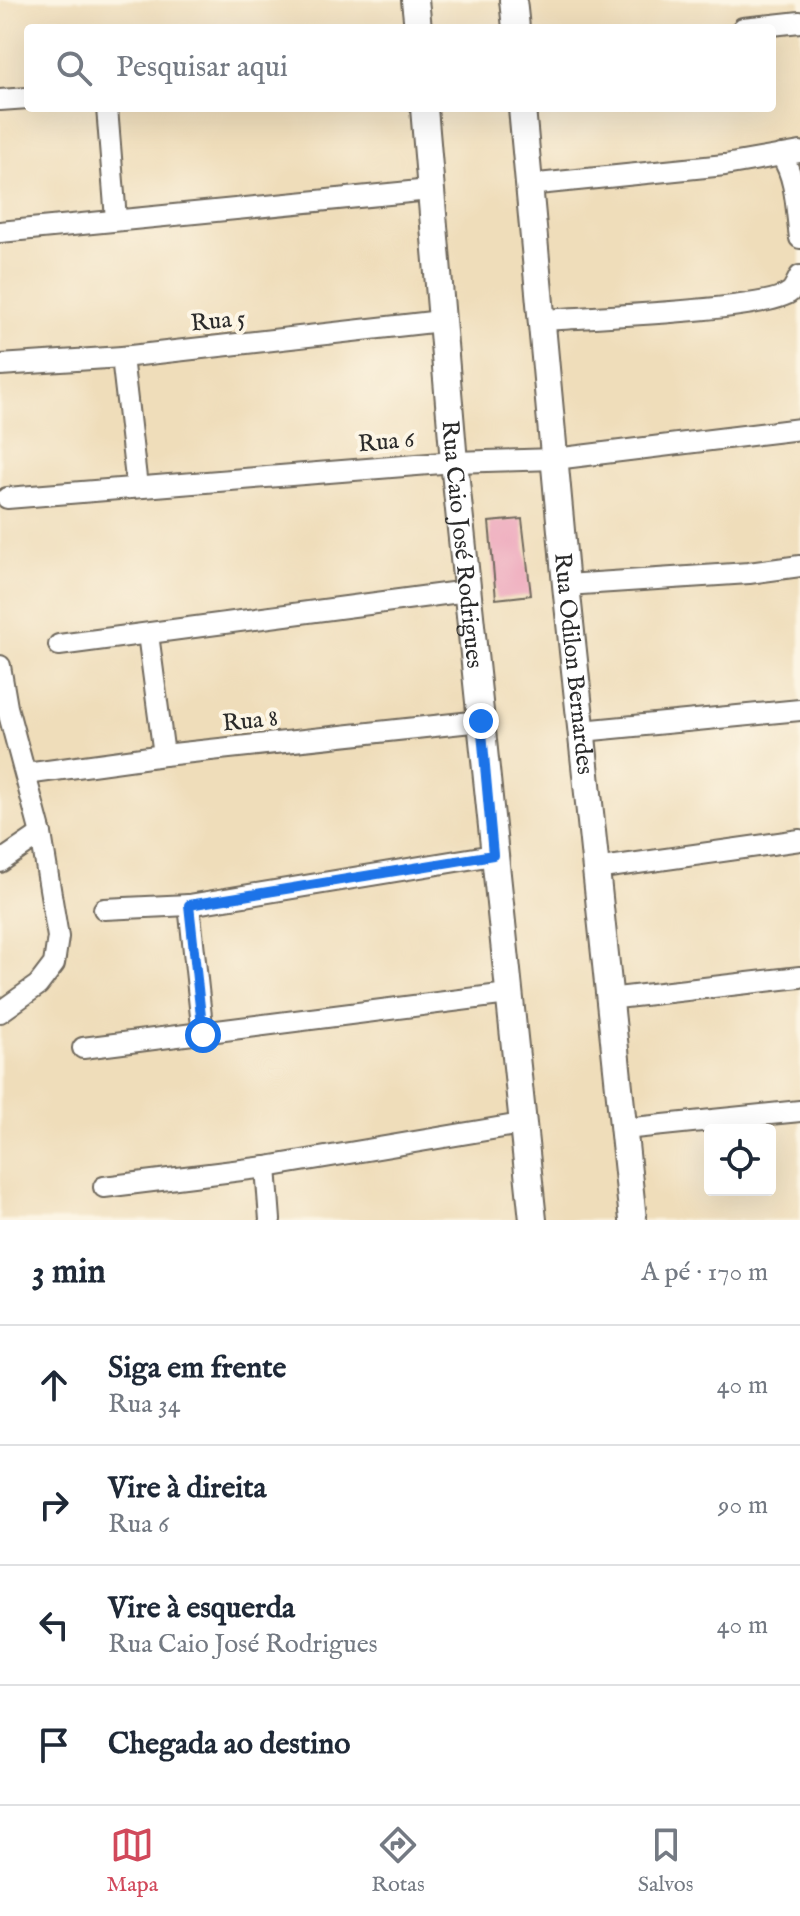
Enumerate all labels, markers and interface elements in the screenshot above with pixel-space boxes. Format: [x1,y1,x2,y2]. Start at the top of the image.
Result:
search box [24,24,776,112]
icon: search [52,46,96,90]
text: Pesquisar aqui [116,49,288,87]
street label: Rua 5 [189,303,247,340]
street label: Rua Caio José Rodrigues [434,419,489,670]
street label: Rua 6 [357,425,416,460]
street label: Rua Odilon Bernardes [546,552,600,776]
street label: Rua 8 [221,703,279,740]
route end [463,703,499,739]
route start [185,1017,221,1053]
map controls [704,1124,776,1196]
button: locate [704,1124,776,1196]
text: 3 min [32,1251,106,1294]
text: A pé · 170 m [641,1256,768,1289]
text: Siga em frente [108,1350,286,1388]
icon: ahead [32,1363,76,1407]
text: 40 m [717,1369,768,1402]
text: Rua 34 [108,1388,181,1421]
text: Vire à direita [108,1470,267,1508]
icon: right [32,1483,76,1527]
text: 90 m [718,1489,768,1522]
text: Rua 6 [108,1508,169,1541]
text: Vire à esquerda [108,1590,295,1628]
icon: left [32,1603,76,1647]
text: 40 m [717,1609,768,1642]
text: Rua Caio José Rodrigues [108,1628,378,1661]
icon: arrive [32,1723,76,1767]
text: Chegada ao destino [108,1726,350,1764]
tab: Mapa [107,1823,158,1899]
tab: Rotas [371,1823,425,1899]
tab: Salvos [638,1823,693,1899]

